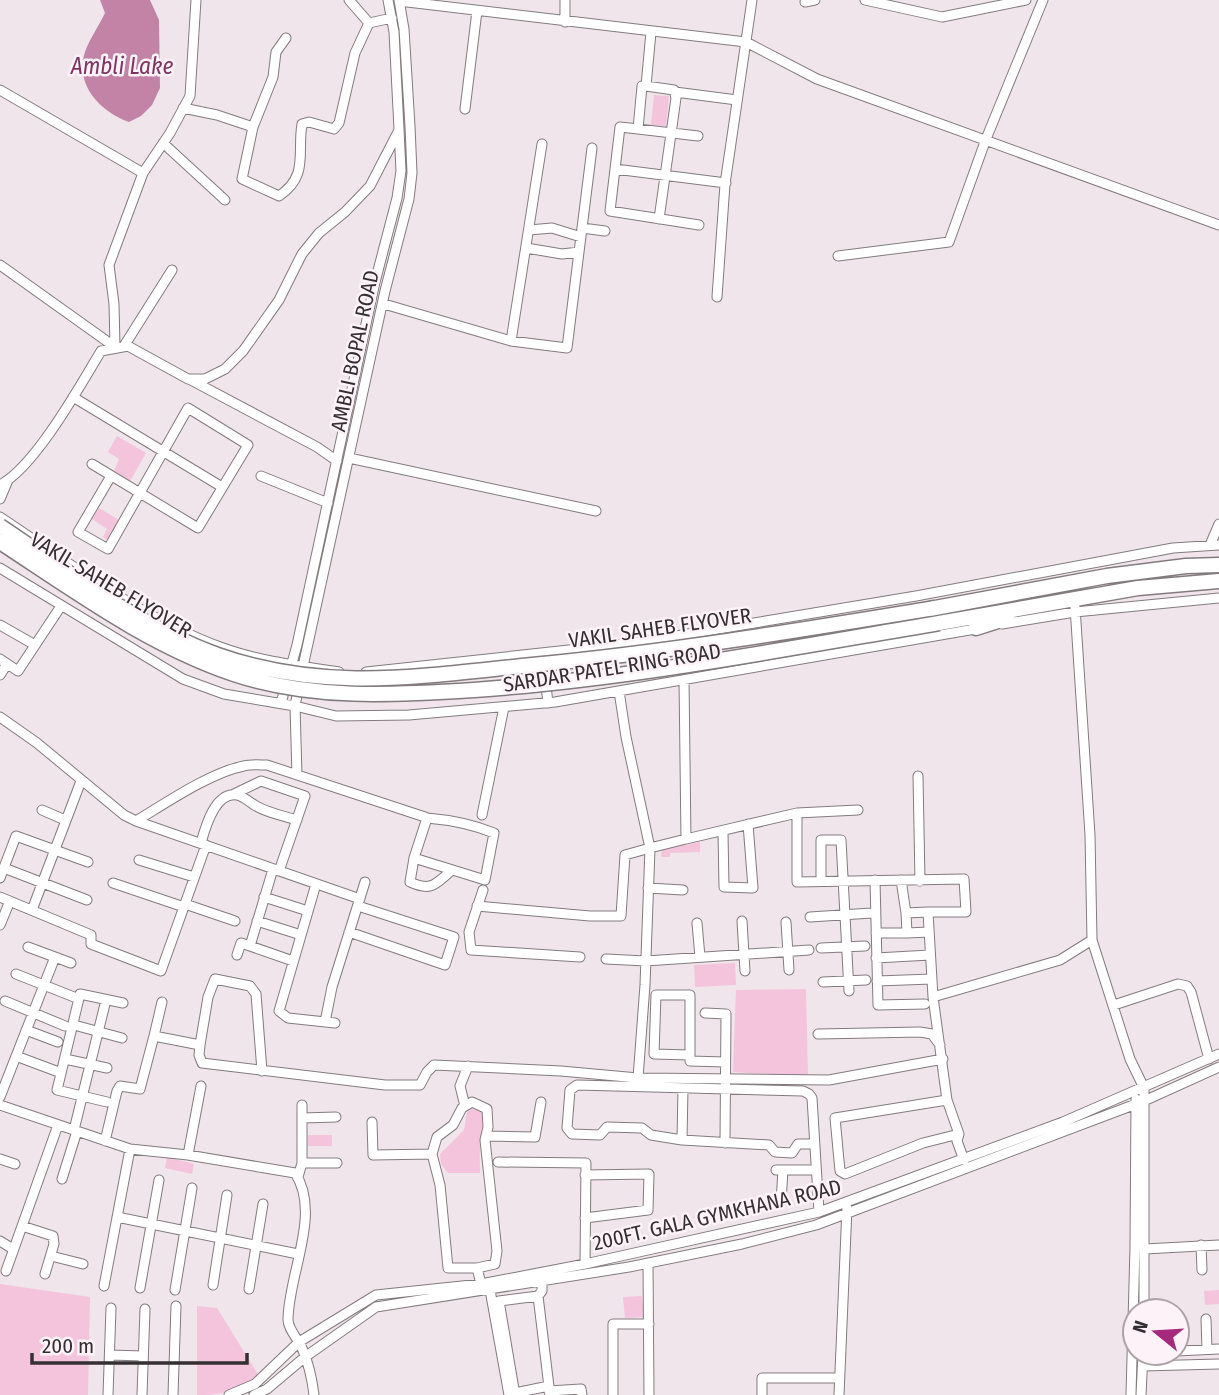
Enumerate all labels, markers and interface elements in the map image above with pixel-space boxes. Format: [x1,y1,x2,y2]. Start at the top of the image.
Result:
water label: Ambli Lake [70,52,173,80]
street label: AMBLI BOPAL ROAD [325,268,385,434]
street label: VAKIL SAHEB FLYOVER [25,526,197,644]
street label: VAKIL SAHEB FLYOVER [567,602,754,654]
street label: SARDAR PATEL RING ROAD [501,638,723,698]
street label: 200FT. GALA GYMKHANA ROAD [590,1174,844,1256]
north arrow [1121,1297,1191,1367]
text: N [1128,1318,1153,1336]
scale bar [32,1322,247,1366]
text: 200 m [42,1333,94,1359]

